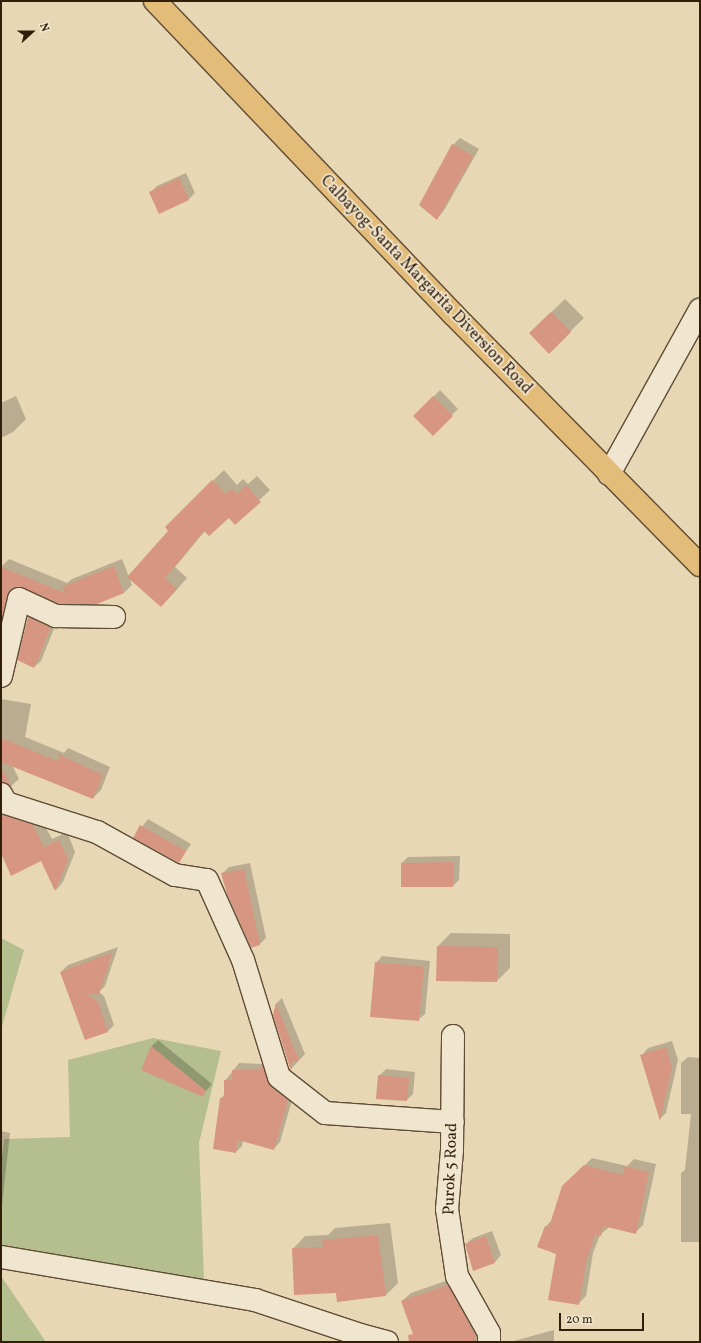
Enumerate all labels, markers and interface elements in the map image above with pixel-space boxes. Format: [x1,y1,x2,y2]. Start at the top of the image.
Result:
north arrow [12,12,52,52]
text: N [35,21,52,34]
street label: Calbayog-Santa Margarita Diversion Road [316,172,536,398]
street label: Purok 5 Road [440,1123,462,1215]
scale bar [561,1305,646,1331]
text: 20 m [566,1312,593,1328]

